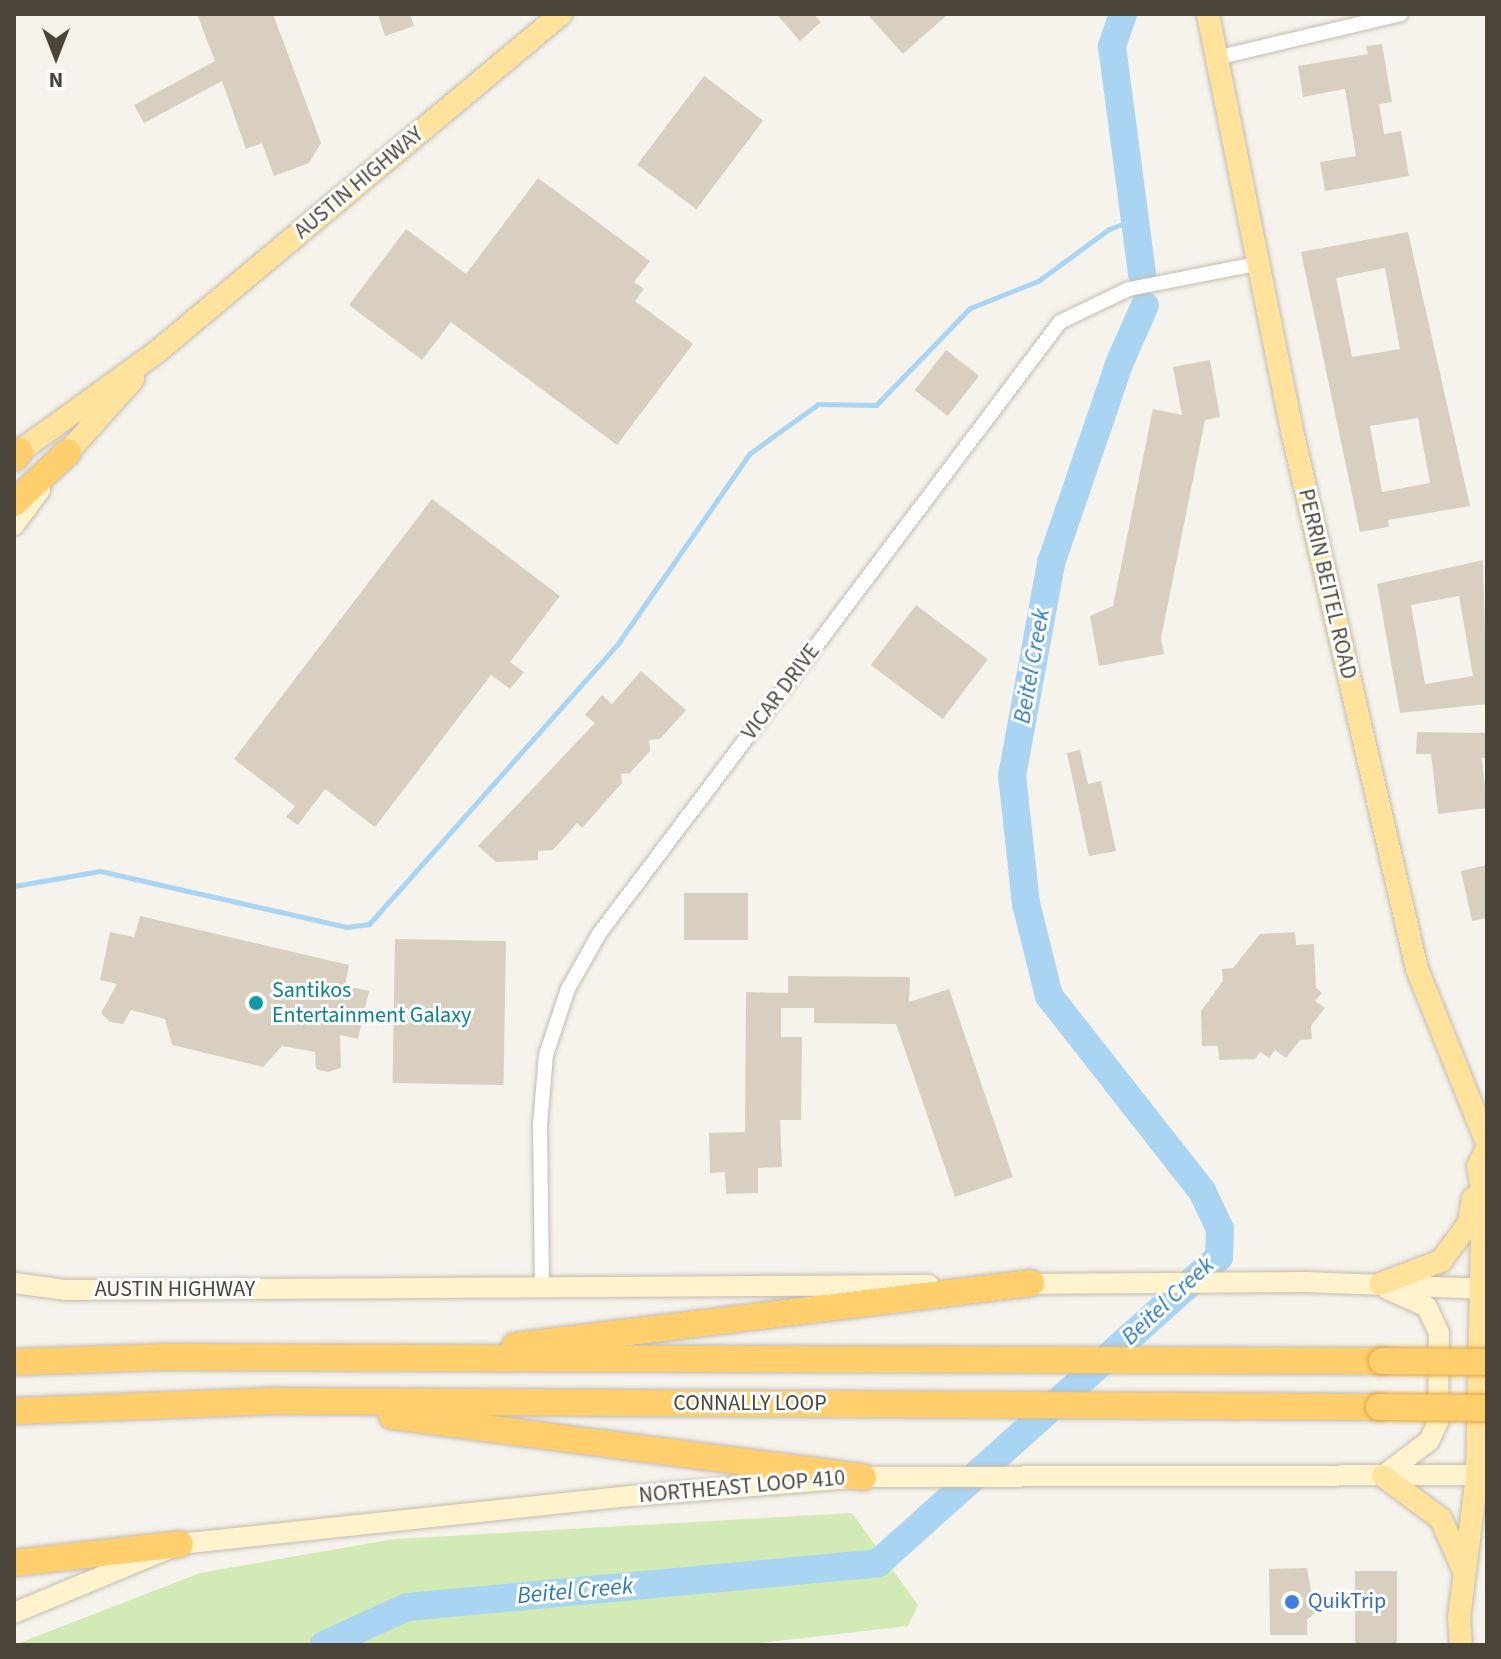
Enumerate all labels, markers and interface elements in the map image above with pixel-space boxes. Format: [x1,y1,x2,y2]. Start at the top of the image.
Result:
north arrow [16,16,96,96]
text: N [49,64,63,96]
street label: AUSTIN HIGHWAY [289,121,429,245]
street label: PERRIN BEITEL ROAD [1292,486,1362,682]
water label: Beitel Creek [1008,606,1056,726]
street label: VICAR DRIVE [736,639,826,745]
place label: Santikos Entertainment Galaxy [272,977,471,1028]
marker: Santikos Entertainment Galaxy [247,994,265,1012]
water label: Beitel Creek [1116,1251,1220,1351]
street label: AUSTIN HIGHWAY [95,1277,255,1303]
street label: CONNALLY LOOP [673,1391,827,1417]
street label: NORTHEAST LOOP 410 [638,1465,846,1509]
water label: Beitel Creek [516,1572,634,1610]
place label: QuikTrip [1308,1589,1386,1615]
marker: QuikTrip [1283,1593,1301,1611]

